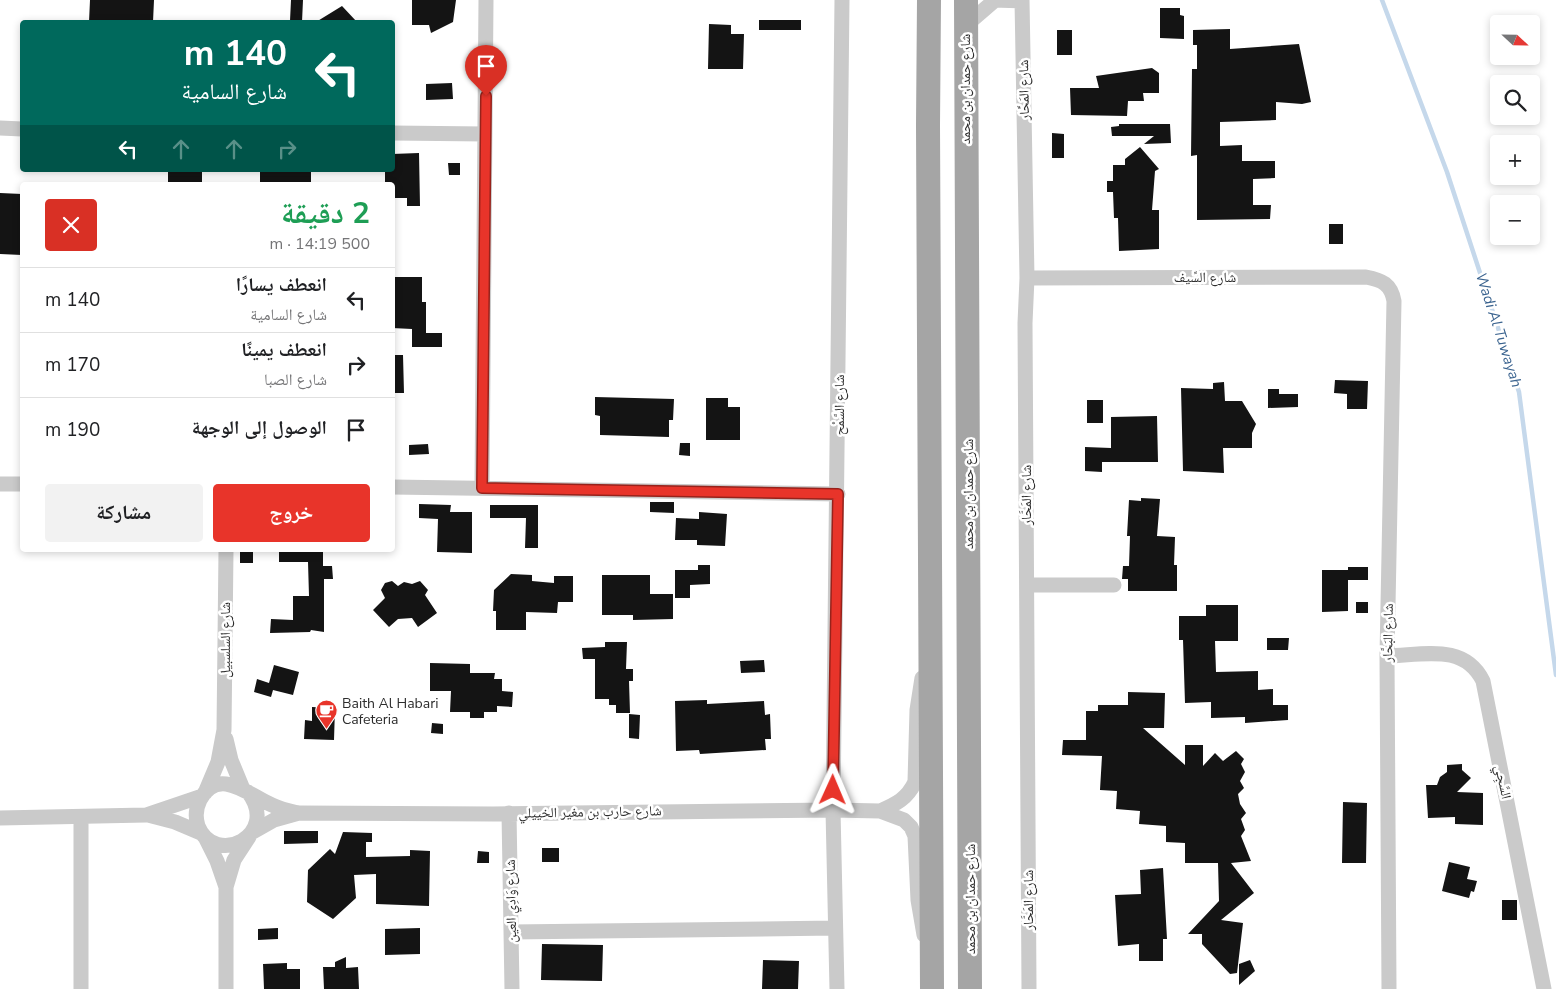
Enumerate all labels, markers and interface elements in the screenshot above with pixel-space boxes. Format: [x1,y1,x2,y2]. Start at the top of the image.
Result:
north arrow [1490,15,1540,65]
map controls [1490,15,1540,245]
text: 140 m [184,30,287,77]
street label: شارع حمدان بن محمد [956,34,975,144]
icon: left [305,40,370,105]
pin [465,45,507,96]
icon: arrive [472,52,500,80]
street label: شارع المَحَّار [1014,60,1034,121]
button: search [1490,75,1540,125]
text: شارع السامية [182,77,287,107]
icon: left [114,135,142,163]
icon: ahead [167,135,195,163]
icon: ahead [220,135,248,163]
icon: right [273,135,301,163]
button: + [1490,135,1540,185]
text: 2 دقيقة [281,193,370,234]
button: − [1490,195,1540,245]
button: close [45,199,97,251]
text: 500 m · 14:19 [269,233,370,255]
street label: شارع السِّيف [1174,268,1236,287]
water label: Wadi Al Tuwayah [1471,270,1527,390]
text: انعطف يسارًا [236,272,327,298]
icon: left [342,286,370,314]
text: 140 m [45,287,100,313]
text: شارع السامية [250,304,327,326]
text: انعطف يمينًا [241,337,327,363]
icon: right [342,351,370,379]
text: 170 m [45,352,100,378]
text: شارع الصبا [264,369,327,391]
street label: شارع السَّمْح [830,375,849,435]
text: الوصول إلى الوجهة [192,415,327,441]
icon: arrive [342,416,370,444]
text: 190 m [45,417,100,443]
street label: شارع حمدان بن محمد [959,439,978,549]
street label: شارع المَحَّار [1017,465,1036,526]
button: مشاركة [45,484,203,542]
button: خروج [213,484,370,542]
street label: شارع السلسبيل [216,602,235,678]
street label: شارع البَحَّار [1378,603,1398,664]
place label: Baith Al Habari Cafeteria [342,694,438,729]
cafe icon: Baith Al Habari Cafeteria [314,699,338,730]
position arrow [806,763,858,815]
street label: السَّجِي [1489,763,1516,801]
street label: شارع حارب بن مغير الخييلي [518,801,662,824]
street label: شارع حمدان بن محمد [961,844,980,954]
street label: شارع وَادِي العين [501,859,523,943]
street label: شارع المَحَّار [1019,870,1038,931]

